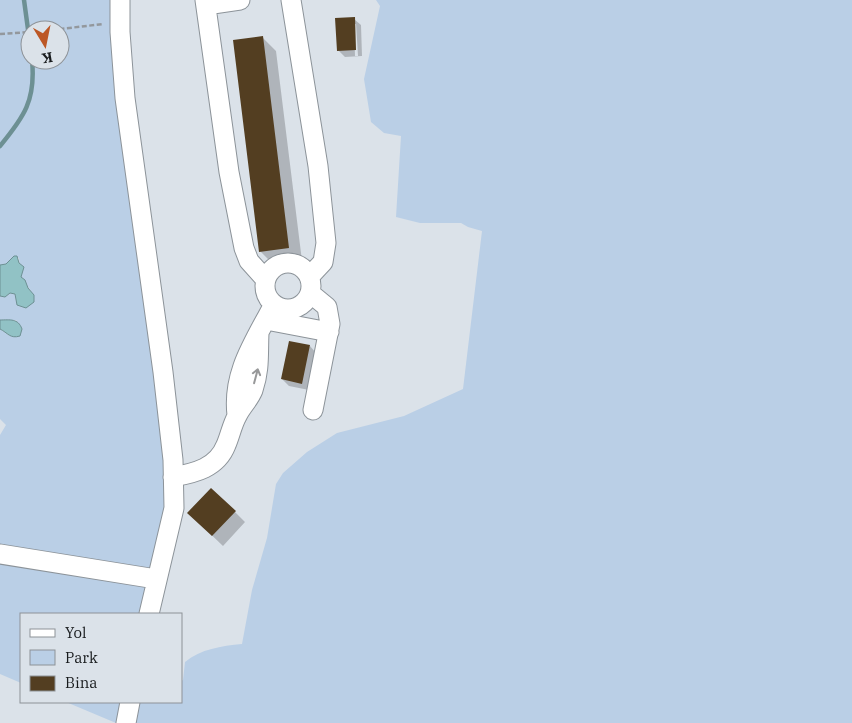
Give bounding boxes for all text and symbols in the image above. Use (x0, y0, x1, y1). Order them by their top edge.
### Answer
north arrow (20, 20, 70, 70)
text: K (40, 48, 54, 68)
one-way arrow (252, 369, 262, 385)
legend (20, 613, 182, 703)
text: Yol (65, 623, 86, 642)
text: Park (65, 648, 98, 667)
text: Bina (65, 673, 98, 692)

